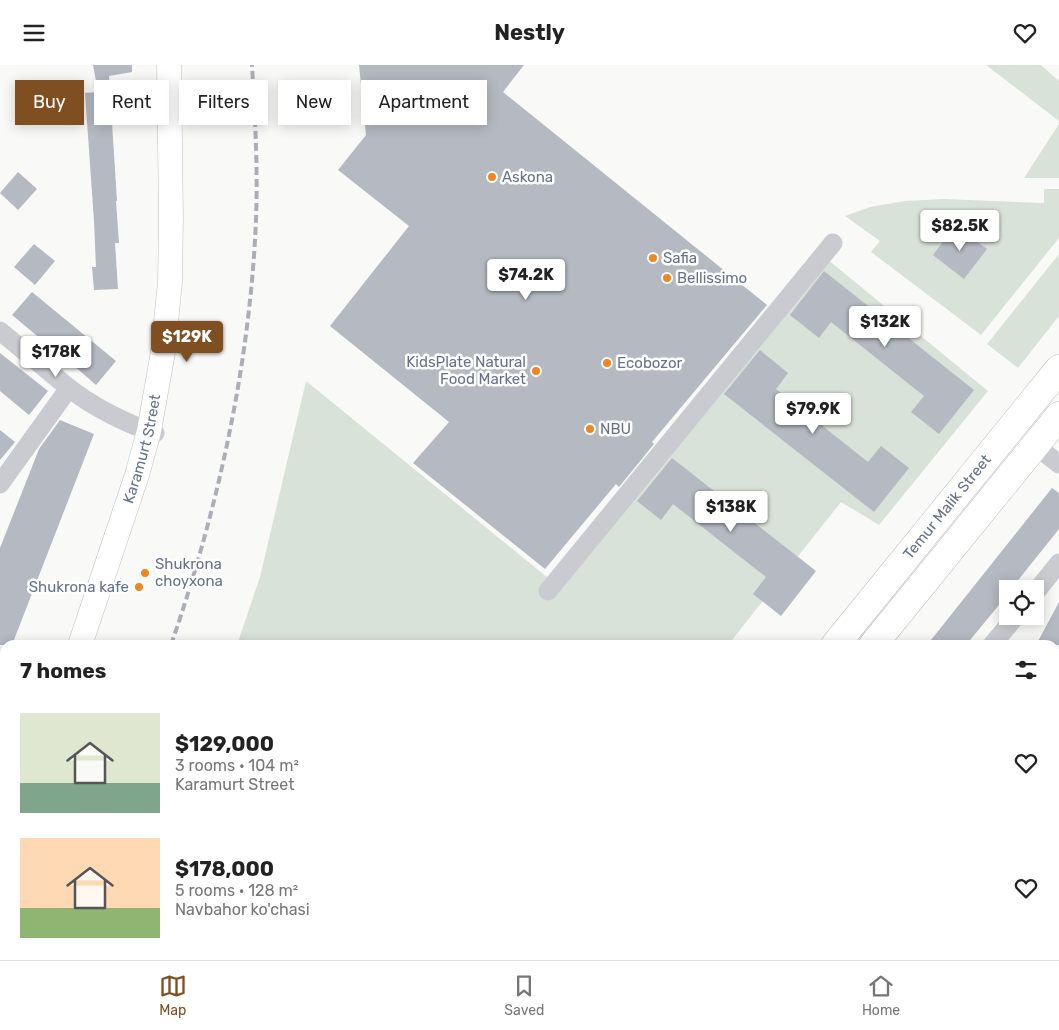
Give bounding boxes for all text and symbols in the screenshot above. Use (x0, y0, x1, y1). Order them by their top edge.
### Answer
icon: menu (20, 19, 48, 47)
text: Nestly (494, 19, 565, 46)
icon: heart (1011, 19, 1039, 47)
chip: Buy (15, 80, 84, 125)
chip: Rent (94, 80, 169, 125)
chip: Filters (179, 80, 268, 125)
chip: New (278, 80, 351, 125)
chip: Apartment (361, 80, 487, 125)
place label: Askona (502, 168, 553, 186)
marker: Askona (486, 171, 498, 183)
pin: $82.5K (919, 209, 1001, 252)
text: $82.5K (931, 216, 989, 235)
place label: Safia (663, 249, 697, 267)
marker: Safia (647, 252, 659, 264)
pin: $74.2K (485, 259, 567, 301)
text: $74.2K (498, 265, 554, 284)
place label: Bellissimo (677, 269, 747, 287)
marker: Bellissimo (661, 272, 673, 284)
pin: $132K (850, 305, 920, 348)
text: $132K (860, 312, 910, 331)
pin: $129K (152, 321, 222, 363)
text: $129K (162, 327, 212, 346)
pin: $178K (21, 335, 91, 378)
text: $178K (31, 342, 81, 361)
place label: KidsPlate Natural Food Market (406, 353, 526, 388)
place label: Ecobozor (617, 354, 682, 372)
marker: Ecobozor (601, 357, 613, 369)
marker: KidsPlate Natural Food Market (530, 365, 542, 377)
street label: Karamurt Street (119, 393, 164, 506)
pin: $79.9K (772, 393, 854, 435)
text: $79.9K (786, 399, 840, 418)
place label: NBU (600, 420, 631, 438)
marker: NBU (584, 423, 596, 435)
street label: Temur Malik Street (899, 451, 995, 563)
pin: $138K (696, 491, 766, 533)
text: $138K (706, 497, 756, 516)
place label: Shukrona choyxona (155, 555, 223, 590)
marker: Shukrona choyxona (139, 567, 151, 579)
place label: Shukrona kafe (29, 578, 129, 596)
map controls (999, 580, 1044, 625)
button: locate (999, 580, 1044, 625)
marker: Shukrona kafe (133, 581, 145, 593)
icon: filters (1012, 656, 1040, 684)
text: 7 homes (20, 658, 106, 683)
text: $129,000 (175, 731, 274, 756)
icon: home (60, 733, 120, 793)
icon: heart (1012, 749, 1040, 777)
text: 3 rooms · 104 m² (175, 756, 299, 775)
text: Karamurt Street (175, 775, 295, 794)
text: $178,000 (175, 856, 274, 881)
icon: home (60, 858, 120, 918)
icon: heart (1012, 874, 1040, 902)
text: 5 rooms · 128 m² (175, 881, 298, 900)
text: Navbahor ko'chasi (175, 900, 310, 919)
tab: Map (159, 972, 187, 1019)
tab: Saved (504, 972, 544, 1019)
tab: Home (862, 972, 900, 1019)

